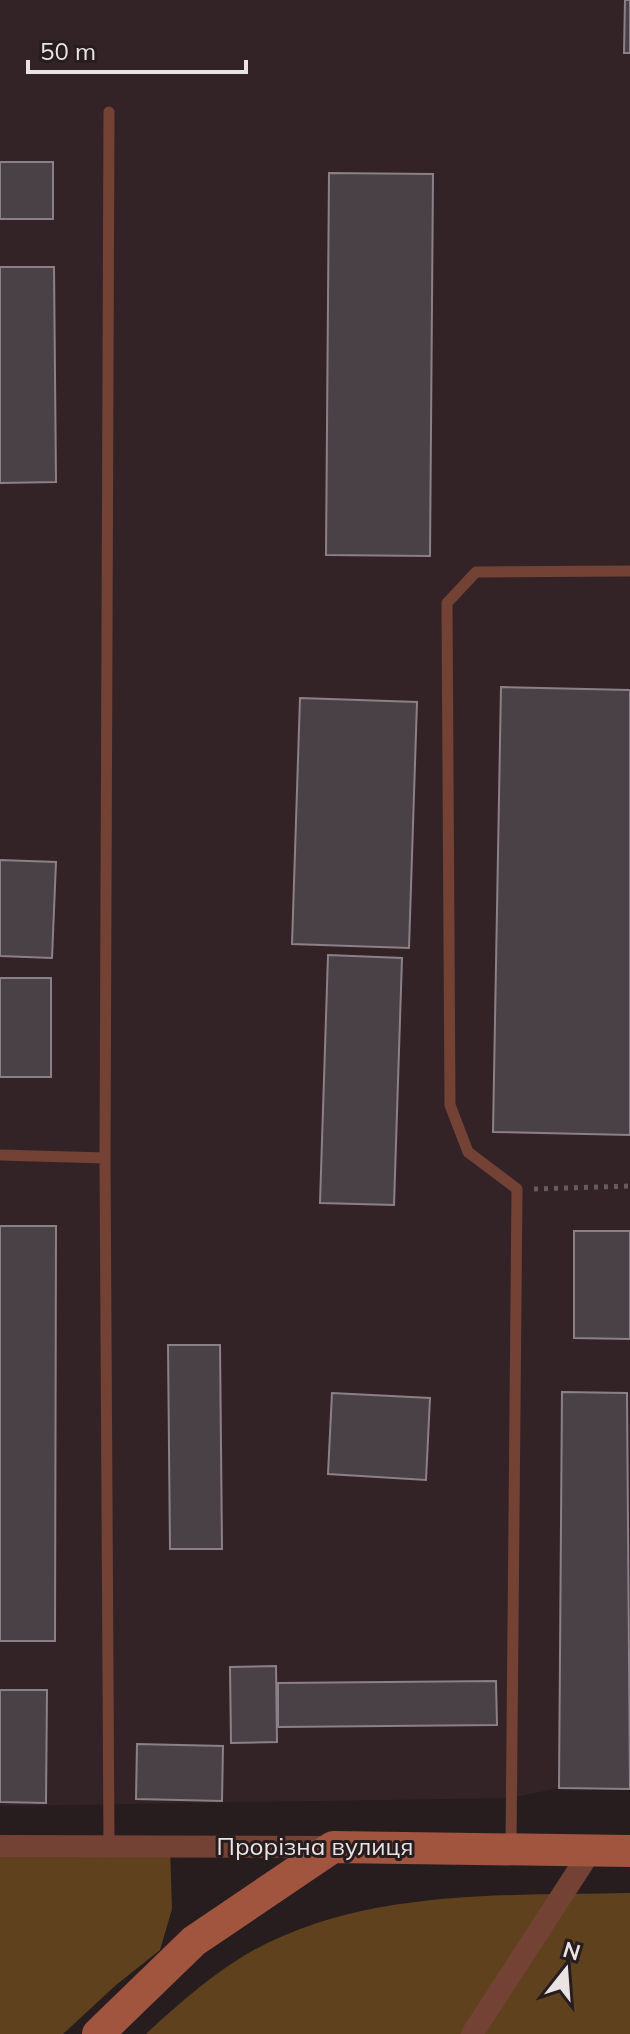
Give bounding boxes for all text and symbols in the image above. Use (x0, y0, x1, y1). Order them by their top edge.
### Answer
scale bar (28, 24, 246, 74)
text: 50 m (40, 36, 96, 66)
street label: Прорізна вулиця (217, 1831, 413, 1861)
north arrow (526, 1930, 606, 2010)
text: N (560, 1935, 584, 1967)

